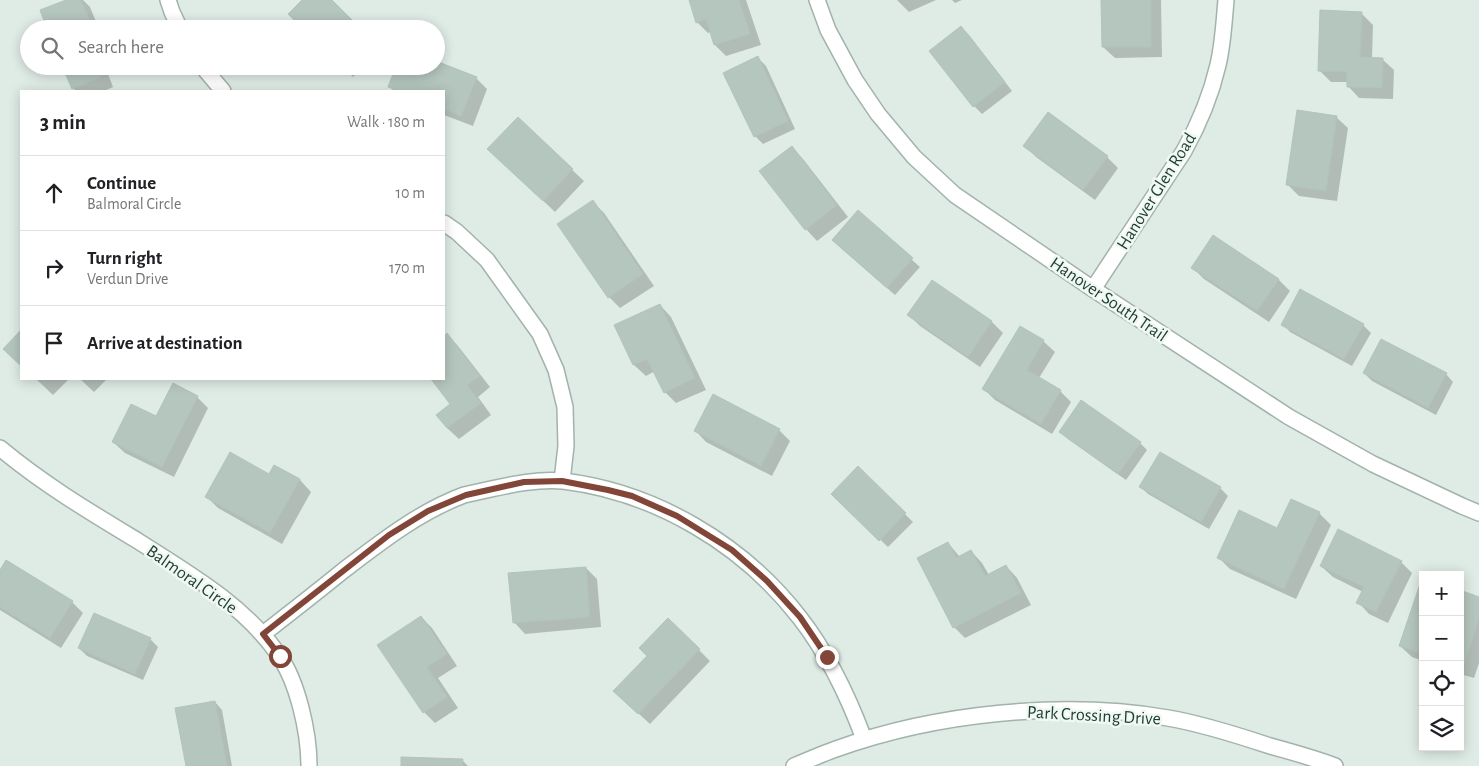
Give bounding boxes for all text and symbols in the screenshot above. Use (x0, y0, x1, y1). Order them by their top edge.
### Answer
search box (20, 20, 445, 75)
icon: search (38, 34, 66, 62)
text: Search here (78, 38, 164, 57)
text: 3 min (40, 112, 86, 133)
text: Walk · 180 m (347, 114, 425, 130)
street label: Hanover Glen Road (1114, 130, 1200, 253)
text: Continue (87, 174, 156, 193)
icon: ahead (40, 179, 68, 207)
text: 10 m (396, 185, 425, 201)
text: Balmoral Circle (87, 196, 181, 212)
text: Turn right (87, 249, 162, 268)
icon: right (40, 254, 68, 282)
street label: Hanover South Trail (1047, 254, 1170, 346)
text: 170 m (389, 260, 425, 276)
text: Verdun Drive (87, 271, 168, 287)
icon: arrive (40, 329, 68, 357)
text: Arrive at destination (87, 334, 243, 353)
street label: Balmoral Circle (143, 542, 240, 618)
map controls (1419, 571, 1464, 751)
button: + (1419, 571, 1464, 616)
button: − (1419, 616, 1464, 661)
route start (269, 645, 292, 668)
route end (816, 646, 839, 669)
button: locate (1419, 661, 1464, 706)
street label: Park Crossing Drive (1027, 704, 1161, 728)
button: layers (1419, 706, 1464, 751)

